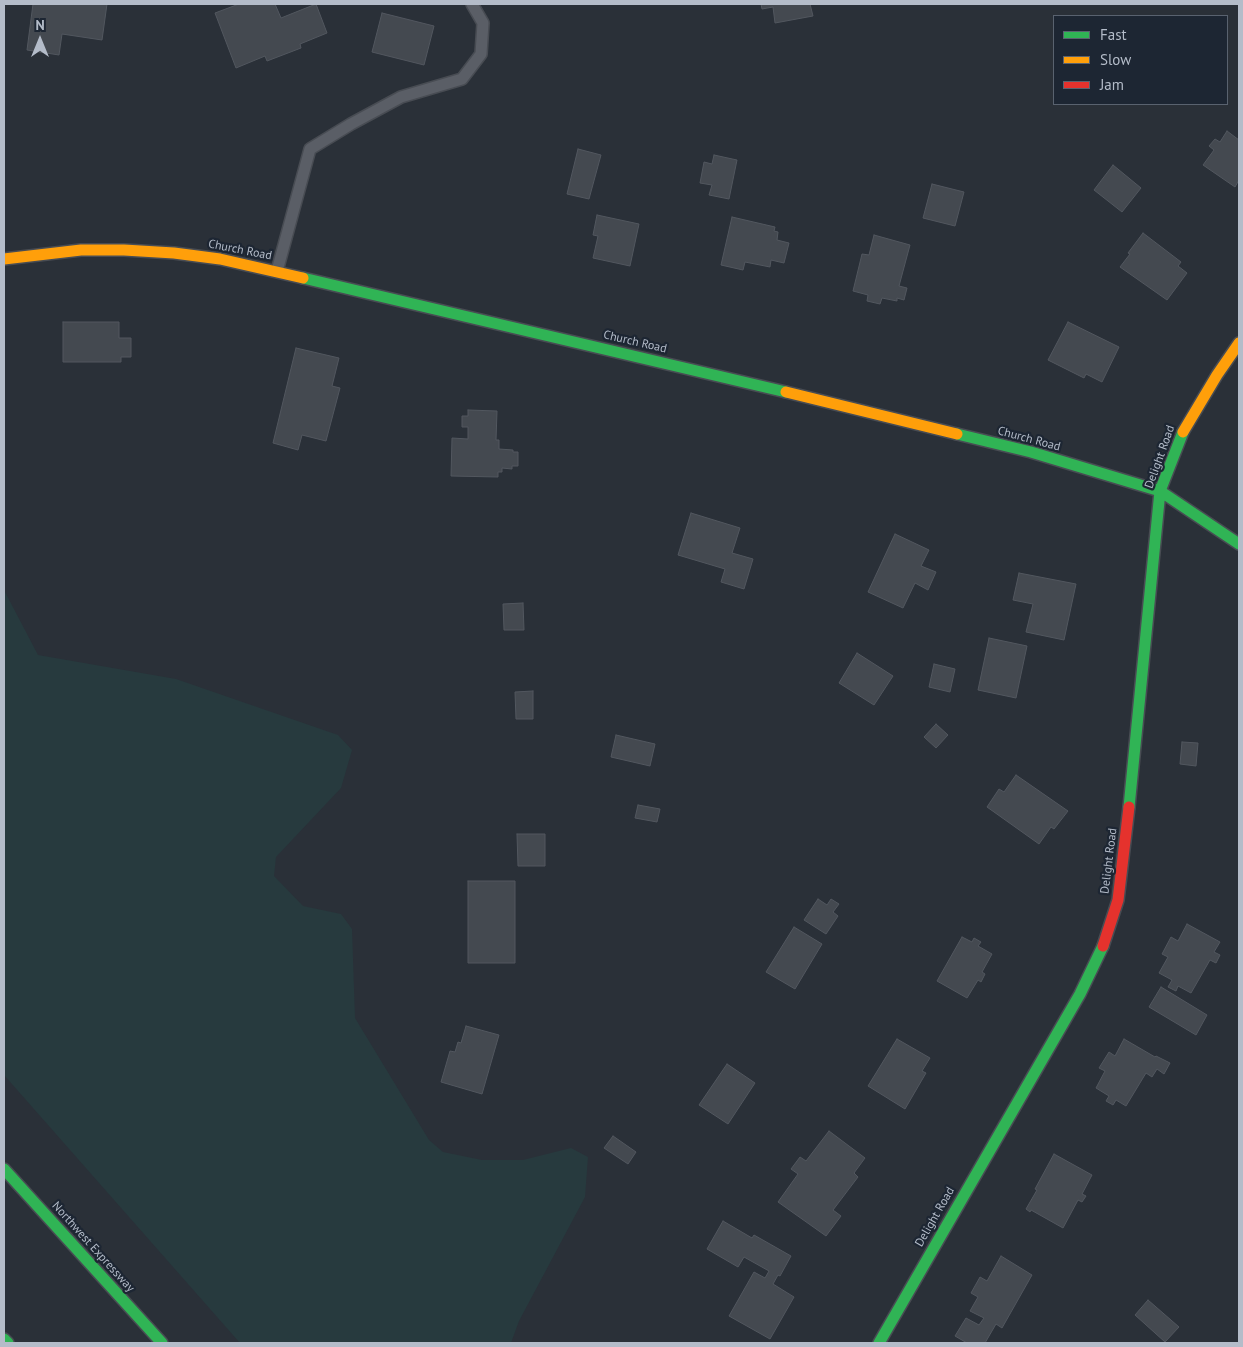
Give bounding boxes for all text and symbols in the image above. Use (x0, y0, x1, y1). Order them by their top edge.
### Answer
north arrow (15, 15, 65, 65)
legend (1053, 15, 1228, 105)
text: N (35, 16, 45, 34)
text: Fast (1100, 25, 1127, 44)
text: Slow (1100, 50, 1131, 69)
text: Jam (1100, 75, 1124, 94)
street label: Church Road (207, 237, 273, 263)
street label: Church Road (602, 328, 668, 356)
street label: Delight Road (1142, 423, 1178, 491)
street label: Church Road (996, 424, 1062, 454)
street label: Delight Road (1098, 827, 1120, 895)
street label: Delight Road (912, 1185, 958, 1249)
street label: Northwest Expressway (49, 1199, 137, 1295)

